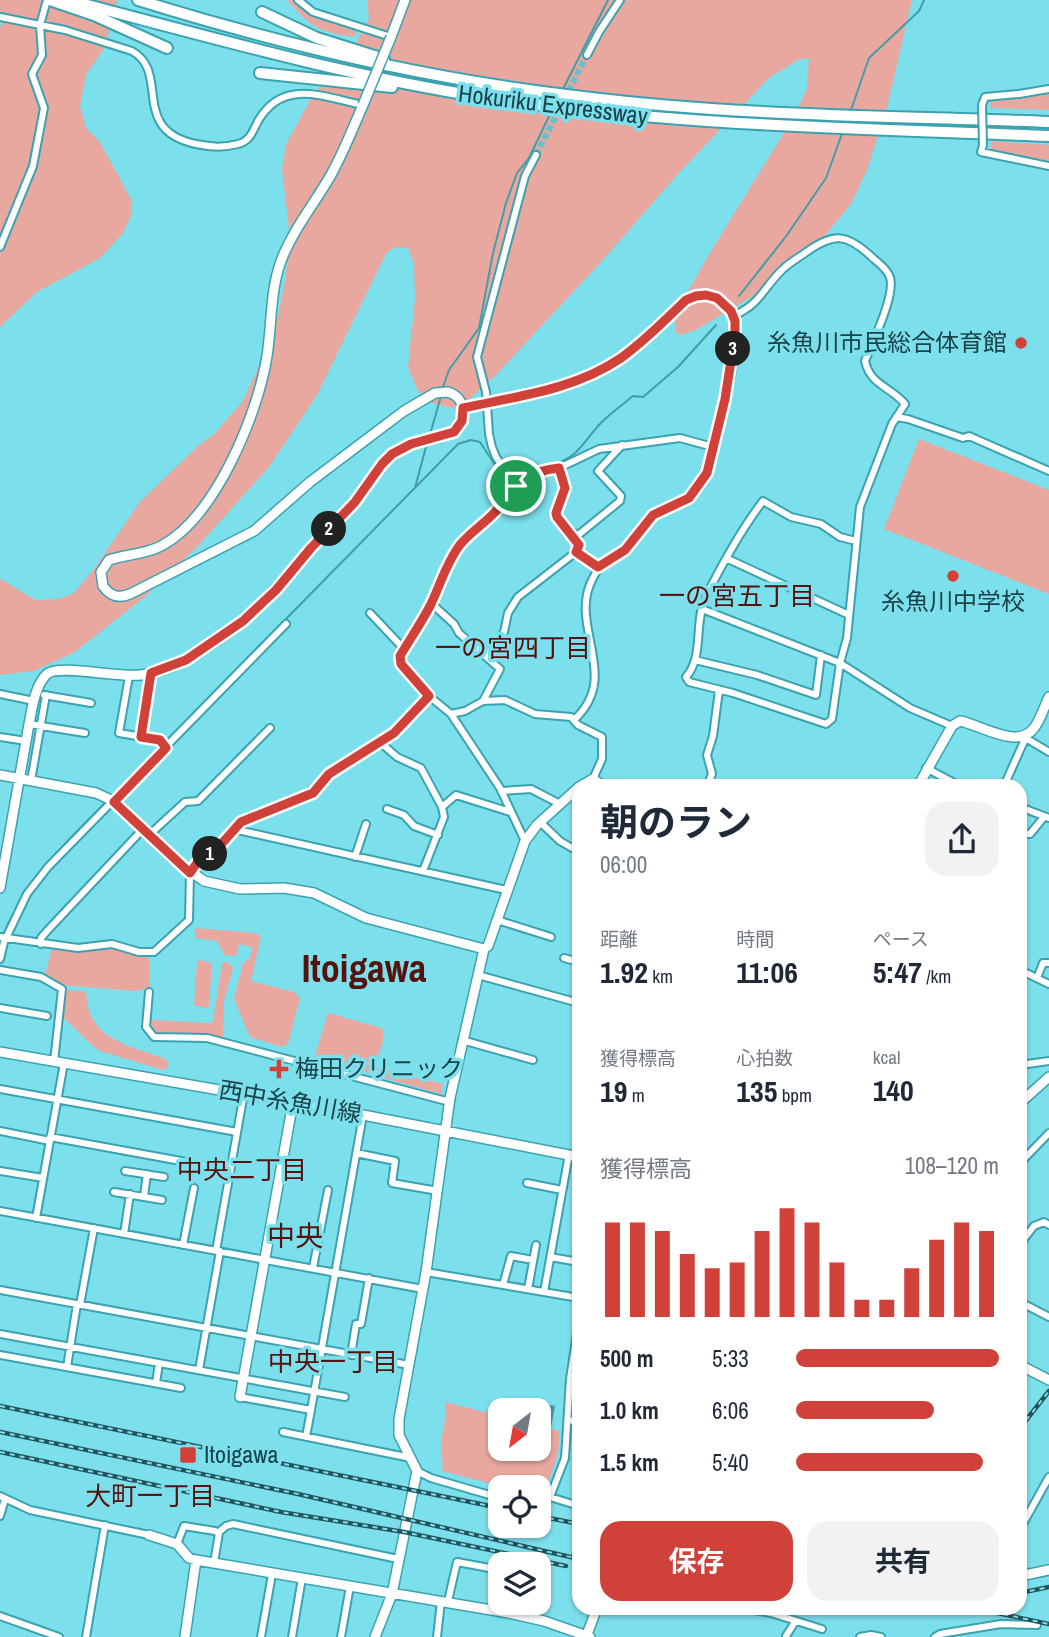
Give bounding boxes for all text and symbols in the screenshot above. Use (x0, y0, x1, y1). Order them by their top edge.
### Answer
street label: Hokuriku Expressway (457, 77, 650, 132)
place label: 糸魚川市民総合体育館 (767, 326, 1007, 358)
pin: 3 (716, 332, 750, 366)
text: 3 (728, 335, 737, 361)
marker: 糸魚川市民総合体育館 (1013, 335, 1029, 351)
pin (486, 456, 546, 516)
icon: arrive (497, 467, 535, 505)
pin: 2 (312, 512, 346, 546)
text: 2 (324, 515, 333, 541)
marker: 糸魚川中学校 (945, 568, 961, 584)
district label: 一の宮五丁目 (659, 578, 815, 613)
place label: 糸魚川中学校 (881, 585, 1025, 617)
district label: 一の宮四丁目 (435, 630, 591, 665)
text: 朝のラン (600, 797, 752, 848)
button: share (925, 802, 999, 876)
pin: 1 (192, 836, 228, 872)
text: 1 (205, 840, 214, 866)
text: 06:00 (600, 849, 647, 880)
text: 距離 (600, 926, 638, 952)
text: 時間 (736, 926, 774, 952)
text: ペース (873, 926, 929, 952)
district label: Itoigawa (302, 943, 427, 994)
text: 1.92 (600, 952, 648, 992)
text: 11:06 (736, 952, 798, 992)
text: 5:47 (873, 952, 922, 992)
text: km (648, 963, 673, 989)
text: /km (922, 963, 951, 989)
text: kcal (873, 1044, 900, 1070)
text: 獲得標高 (600, 1045, 676, 1071)
text: 心拍数 (736, 1045, 793, 1071)
place label: 梅田クリニック (295, 1052, 463, 1084)
marker: 梅田クリニック (269, 1059, 289, 1079)
text: 140 (873, 1070, 914, 1110)
text: 19 (600, 1071, 627, 1111)
text: 135 (736, 1071, 777, 1111)
street label: 西中糸魚川線 (216, 1073, 364, 1129)
text: m (627, 1082, 645, 1108)
text: bpm (777, 1082, 812, 1108)
text: 108–120 m (905, 1150, 999, 1181)
district label: 中央二丁目 (177, 1152, 307, 1187)
text: 獲得標高 (600, 1153, 692, 1184)
district label: 中央 (267, 1217, 323, 1255)
text: 500 m (600, 1343, 653, 1374)
text: 5:33 (712, 1343, 749, 1374)
district label: 中央一丁目 (268, 1344, 398, 1379)
text: 1.0 km (600, 1395, 659, 1426)
text: 6:06 (712, 1395, 749, 1426)
north arrow (488, 1398, 551, 1461)
map controls (488, 1398, 551, 1615)
place label: Itoigawa (204, 1438, 278, 1470)
marker: Itoigawa (178, 1445, 198, 1465)
text: 1.5 km (600, 1447, 659, 1478)
text: 5:40 (712, 1447, 749, 1478)
button: locate (488, 1475, 551, 1538)
district label: 大町一丁目 (85, 1478, 215, 1513)
button: 保存 (600, 1521, 793, 1601)
button: 共有 (807, 1521, 999, 1601)
button: layers (488, 1552, 551, 1615)

